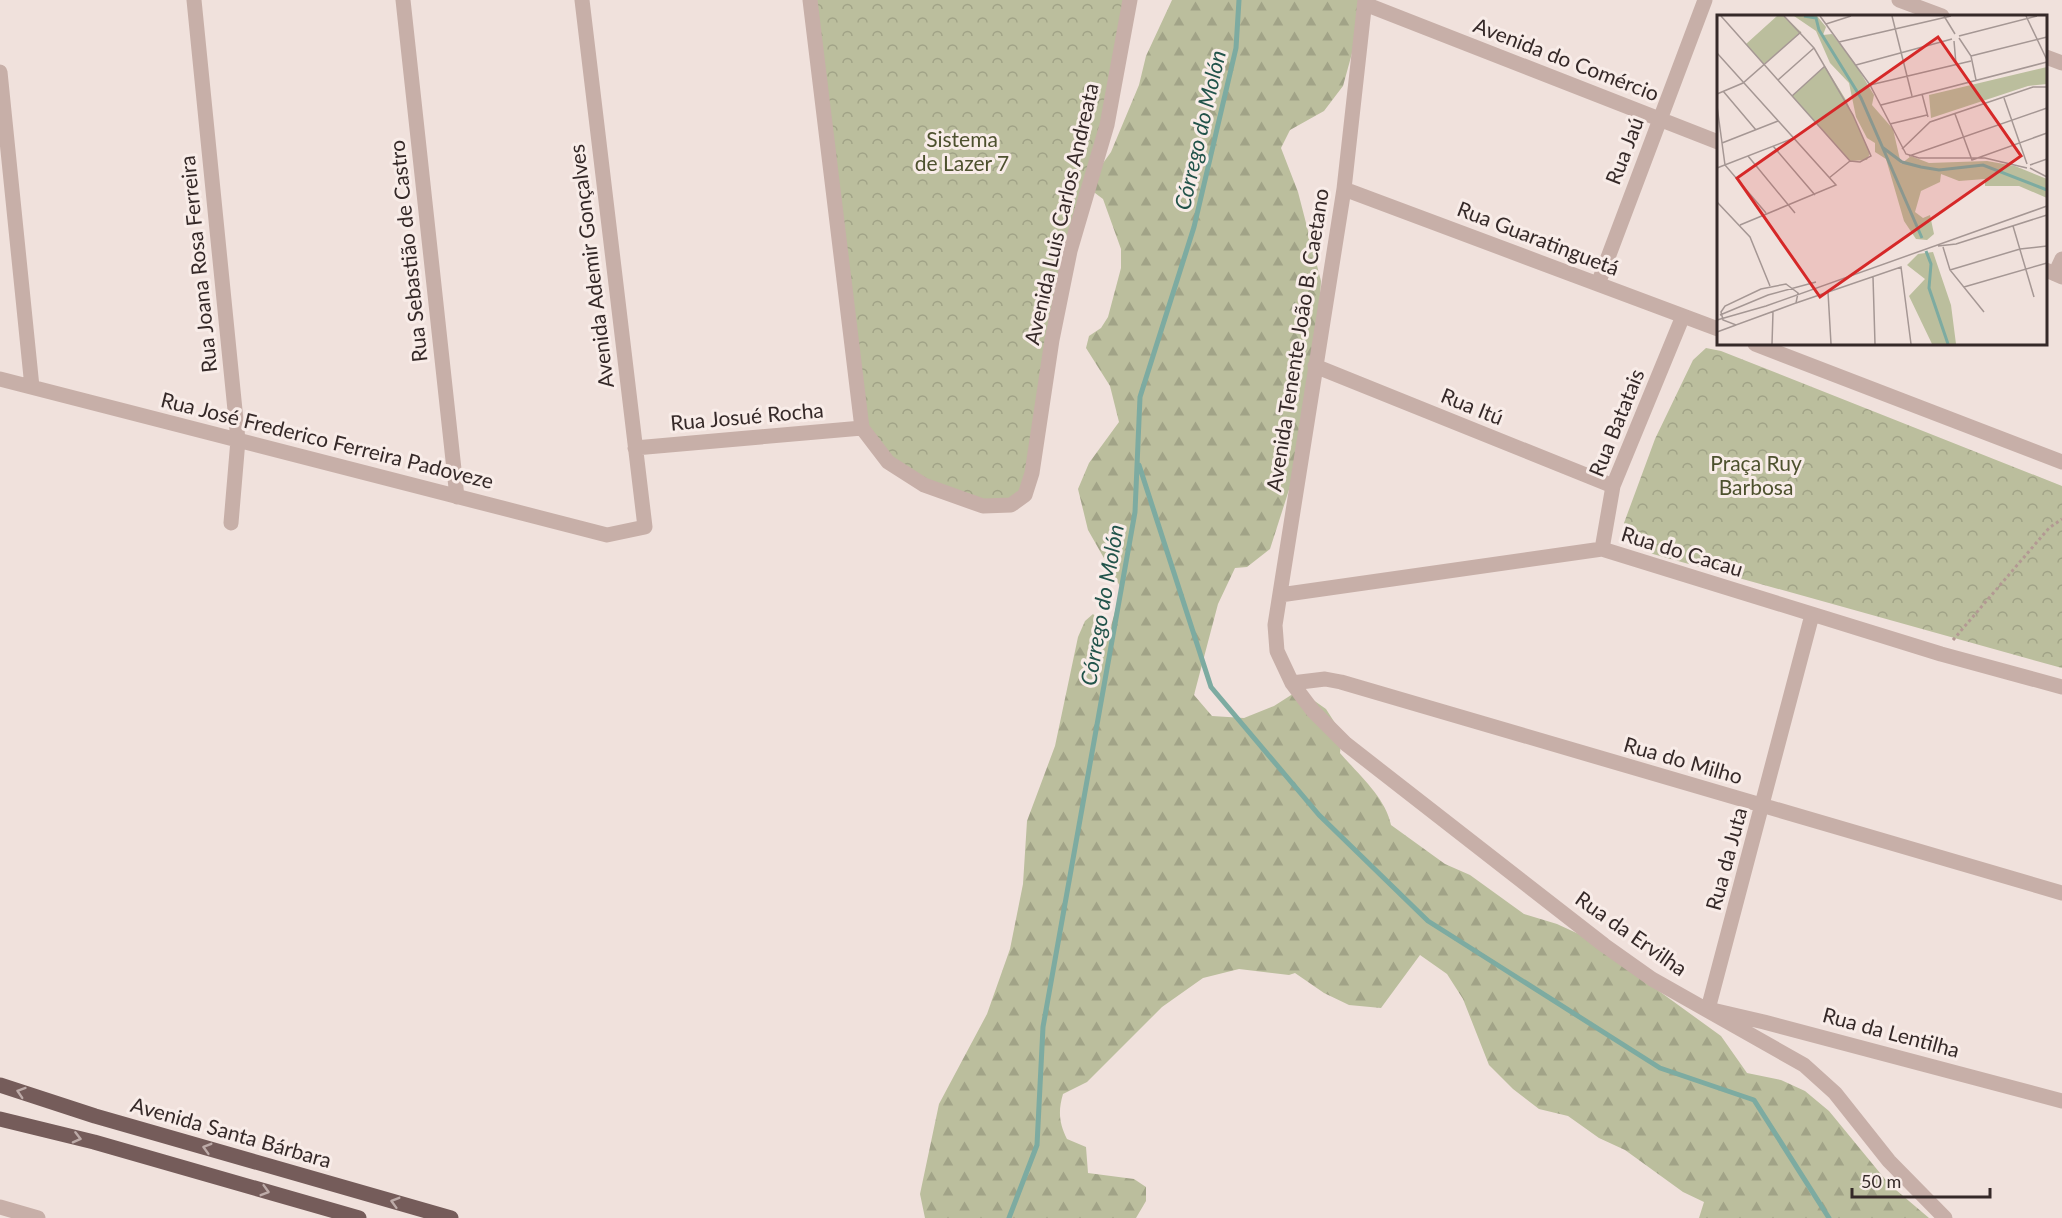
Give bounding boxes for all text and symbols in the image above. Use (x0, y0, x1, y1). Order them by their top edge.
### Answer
street label: Avenida do Comércio (1470, 12, 1663, 106)
inset map (1717, 15, 2047, 345)
water label: Córrego do Molón (1168, 47, 1231, 212)
street label: Avenida Luis Carlos Andreata (1018, 80, 1103, 347)
street label: Rua Jaú (1599, 113, 1648, 188)
park label: Sistema de Lazer 7 (915, 126, 1009, 175)
street label: Rua Sebastião de Castro (383, 139, 432, 363)
street label: Avenida Ademir Gonçalves (563, 143, 618, 389)
street label: Rua Joana Rosa Ferreira (174, 154, 221, 374)
street label: Avenida Tenente João B. Caetano (1260, 186, 1333, 493)
street label: Rua Guaratinguetá (1454, 195, 1623, 280)
street label: Rua Batatais (1583, 365, 1649, 480)
street label: Rua Itú (1438, 382, 1507, 429)
street label: Rua José Frederico Ferreira Padoveze (158, 386, 496, 493)
street label: Rua Josué Rocha (669, 396, 825, 435)
park label: Praça Ruy Barbosa (1710, 450, 1802, 499)
street label: Rua do Cacau (1619, 520, 1746, 581)
water label: Córrego do Molón (1074, 522, 1129, 688)
street label: Rua do Milho (1621, 731, 1746, 788)
street label: Rua da Juta (1700, 804, 1751, 913)
street label: Rua da Ervilha (1571, 885, 1692, 980)
street label: Rua da Lentilha (1820, 1001, 1963, 1062)
one-way arrow (16, 1087, 27, 1100)
street label: Avenida Santa Bárbara (128, 1091, 335, 1172)
one-way arrow (72, 1130, 82, 1143)
one-way arrow (203, 1143, 213, 1156)
scale bar (1852, 1161, 1990, 1199)
text: 50 m (1861, 1170, 1901, 1192)
one-way arrow (259, 1184, 270, 1196)
one-way arrow (390, 1197, 401, 1209)

